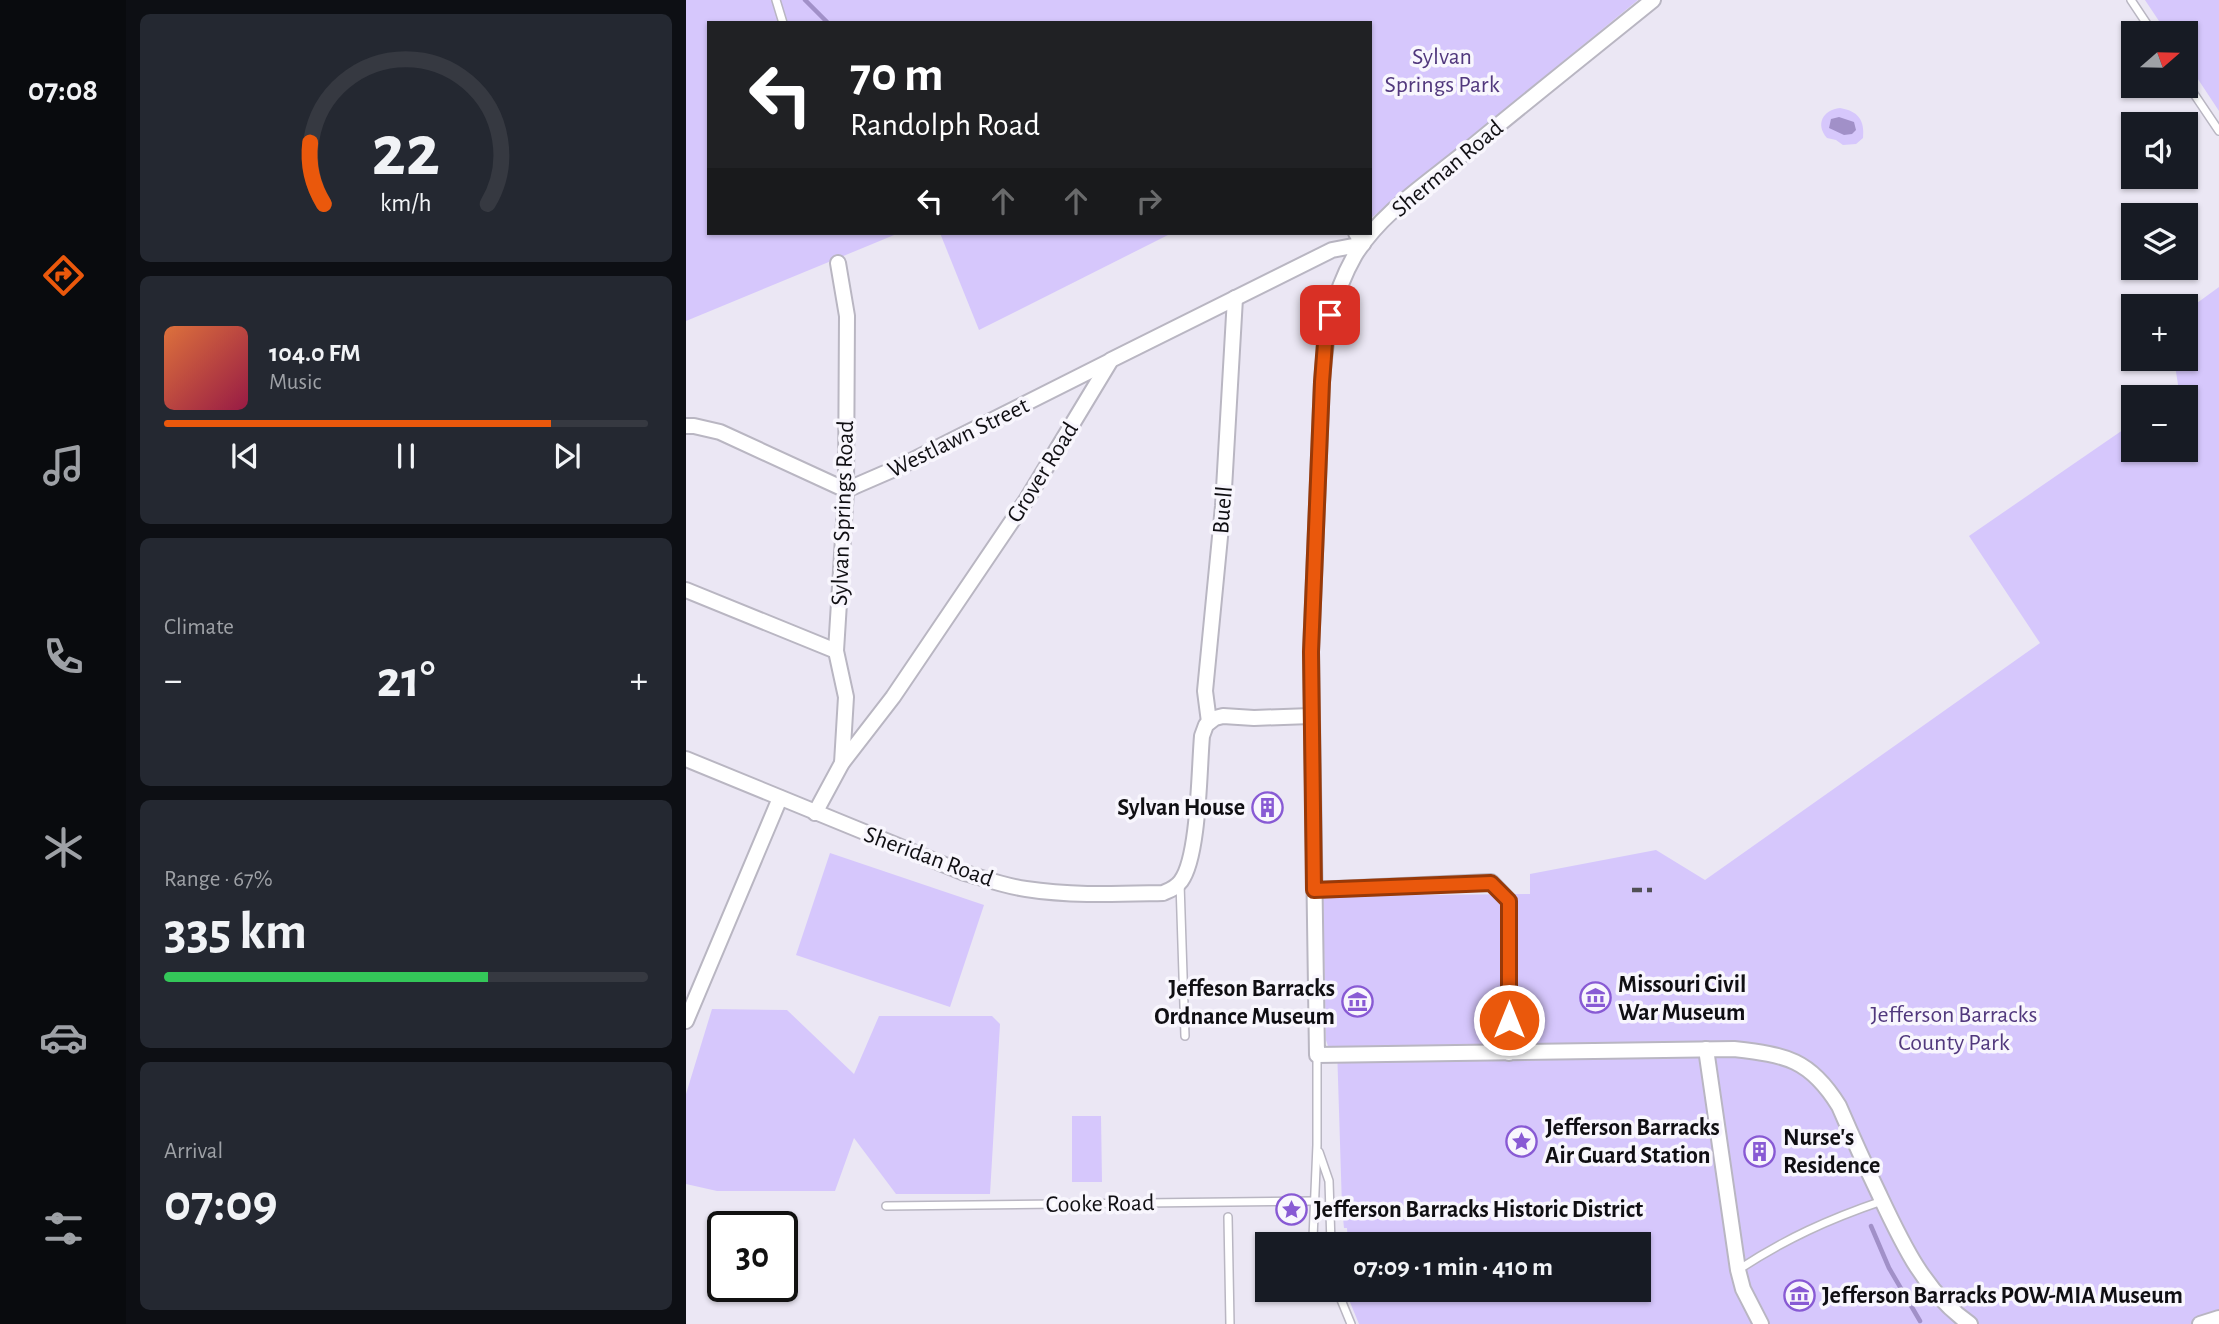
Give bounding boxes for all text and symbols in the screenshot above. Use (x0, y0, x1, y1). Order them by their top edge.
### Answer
north arrow (2121, 21, 2198, 98)
map controls (2121, 21, 2198, 462)
park label: Sylvan Springs Park (1384, 45, 1500, 97)
icon: left (735, 49, 826, 140)
text: 70 m (850, 51, 944, 100)
text: 07:08 (28, 74, 98, 106)
text: Randolph Road (850, 109, 1040, 141)
button: sound (2121, 112, 2198, 189)
text: 22 (372, 116, 440, 189)
street label: Sherman Road (1388, 116, 1508, 222)
icon: left (911, 182, 949, 220)
icon: ahead (984, 182, 1022, 220)
icon: ahead (1057, 182, 1095, 220)
icon: right (1130, 182, 1168, 220)
text: km/h (380, 191, 432, 216)
button: layers (2121, 203, 2198, 280)
icon: directions (39, 251, 88, 300)
pin (1300, 285, 1360, 345)
button: + (2121, 294, 2198, 371)
icon: arrive (1311, 296, 1349, 334)
text: 104.0 FM (269, 340, 361, 366)
text: Music (269, 371, 321, 394)
button: − (2121, 385, 2198, 462)
street label: Westlawn Street (884, 393, 1033, 482)
street label: Grover Road (1003, 418, 1083, 527)
street label: Sylvan Springs Road (828, 420, 858, 606)
icon: previous (226, 437, 264, 475)
icon: pause (387, 437, 425, 475)
icon: next (548, 437, 586, 475)
icon: music (39, 441, 88, 490)
street label: Buell (1209, 485, 1237, 535)
text: Climate (164, 616, 234, 639)
icon: phone (39, 632, 88, 681)
text: 21° (377, 654, 435, 706)
text: − (164, 662, 182, 700)
text: + (630, 662, 648, 700)
building icon: Sylvan House (1251, 790, 1285, 824)
place label: Sylvan House (1117, 796, 1245, 820)
street label: Sheridan Road (861, 822, 996, 891)
icon: climate (39, 823, 88, 872)
text: Range · 67% (164, 868, 273, 891)
text: 335 km (164, 906, 307, 958)
place label: Missouri Civil War Museum (1618, 973, 1746, 1025)
place label: Jeffeson Barracks Ordnance Museum (1154, 977, 1335, 1029)
museum icon: Missouri Civil War Museum (1578, 981, 1612, 1015)
position arrow (1472, 983, 1546, 1057)
museum icon: Jeffeson Barracks Ordnance Museum (1341, 985, 1375, 1019)
park label: Jefferson Barracks County Park (1871, 1003, 2037, 1055)
icon: car (39, 1013, 88, 1062)
place label: Jefferson Barracks Air Guard Station (1545, 1116, 1720, 1168)
place icon: Jefferson Barracks Air Guard Station (1505, 1124, 1539, 1158)
place label: Nurse's Residence (1783, 1126, 1880, 1178)
building icon: Nurse's Residence (1743, 1134, 1777, 1168)
text: Arrival (164, 1140, 223, 1163)
text: 07:09 (164, 1178, 278, 1230)
street label: Cooke Road (1045, 1191, 1155, 1217)
place icon: Jefferson Barracks Historic District (1274, 1192, 1308, 1226)
place label: Jefferson Barracks Historic District (1314, 1198, 1643, 1222)
icon: filters (39, 1204, 88, 1253)
speed limit sign: 30 (707, 1211, 798, 1302)
text: 07:09 · 1 min · 410 m (1353, 1254, 1553, 1280)
museum icon: Jefferson Barracks POW-MIA Museum (1782, 1278, 1816, 1312)
place label: Jefferson Barracks POW-MIA Museum (1822, 1284, 2183, 1308)

